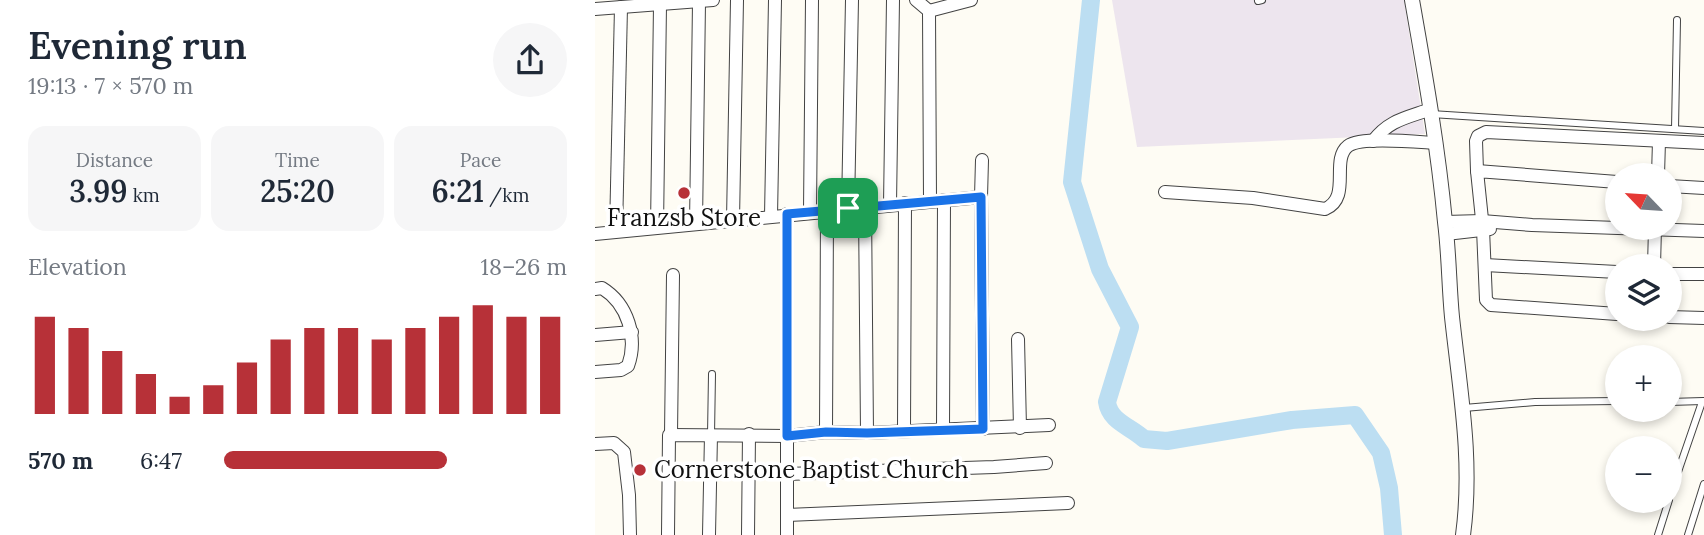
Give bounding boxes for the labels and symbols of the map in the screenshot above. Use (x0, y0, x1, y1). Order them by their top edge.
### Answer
north arrow (1605, 163, 1682, 240)
pin (818, 178, 878, 238)
marker: Franzsb Store (676, 185, 692, 201)
place label: Franzsb Store (607, 202, 761, 233)
place label: Cornerstone Baptist Church (654, 454, 969, 485)
marker: Cornerstone Baptist Church (632, 462, 648, 478)

